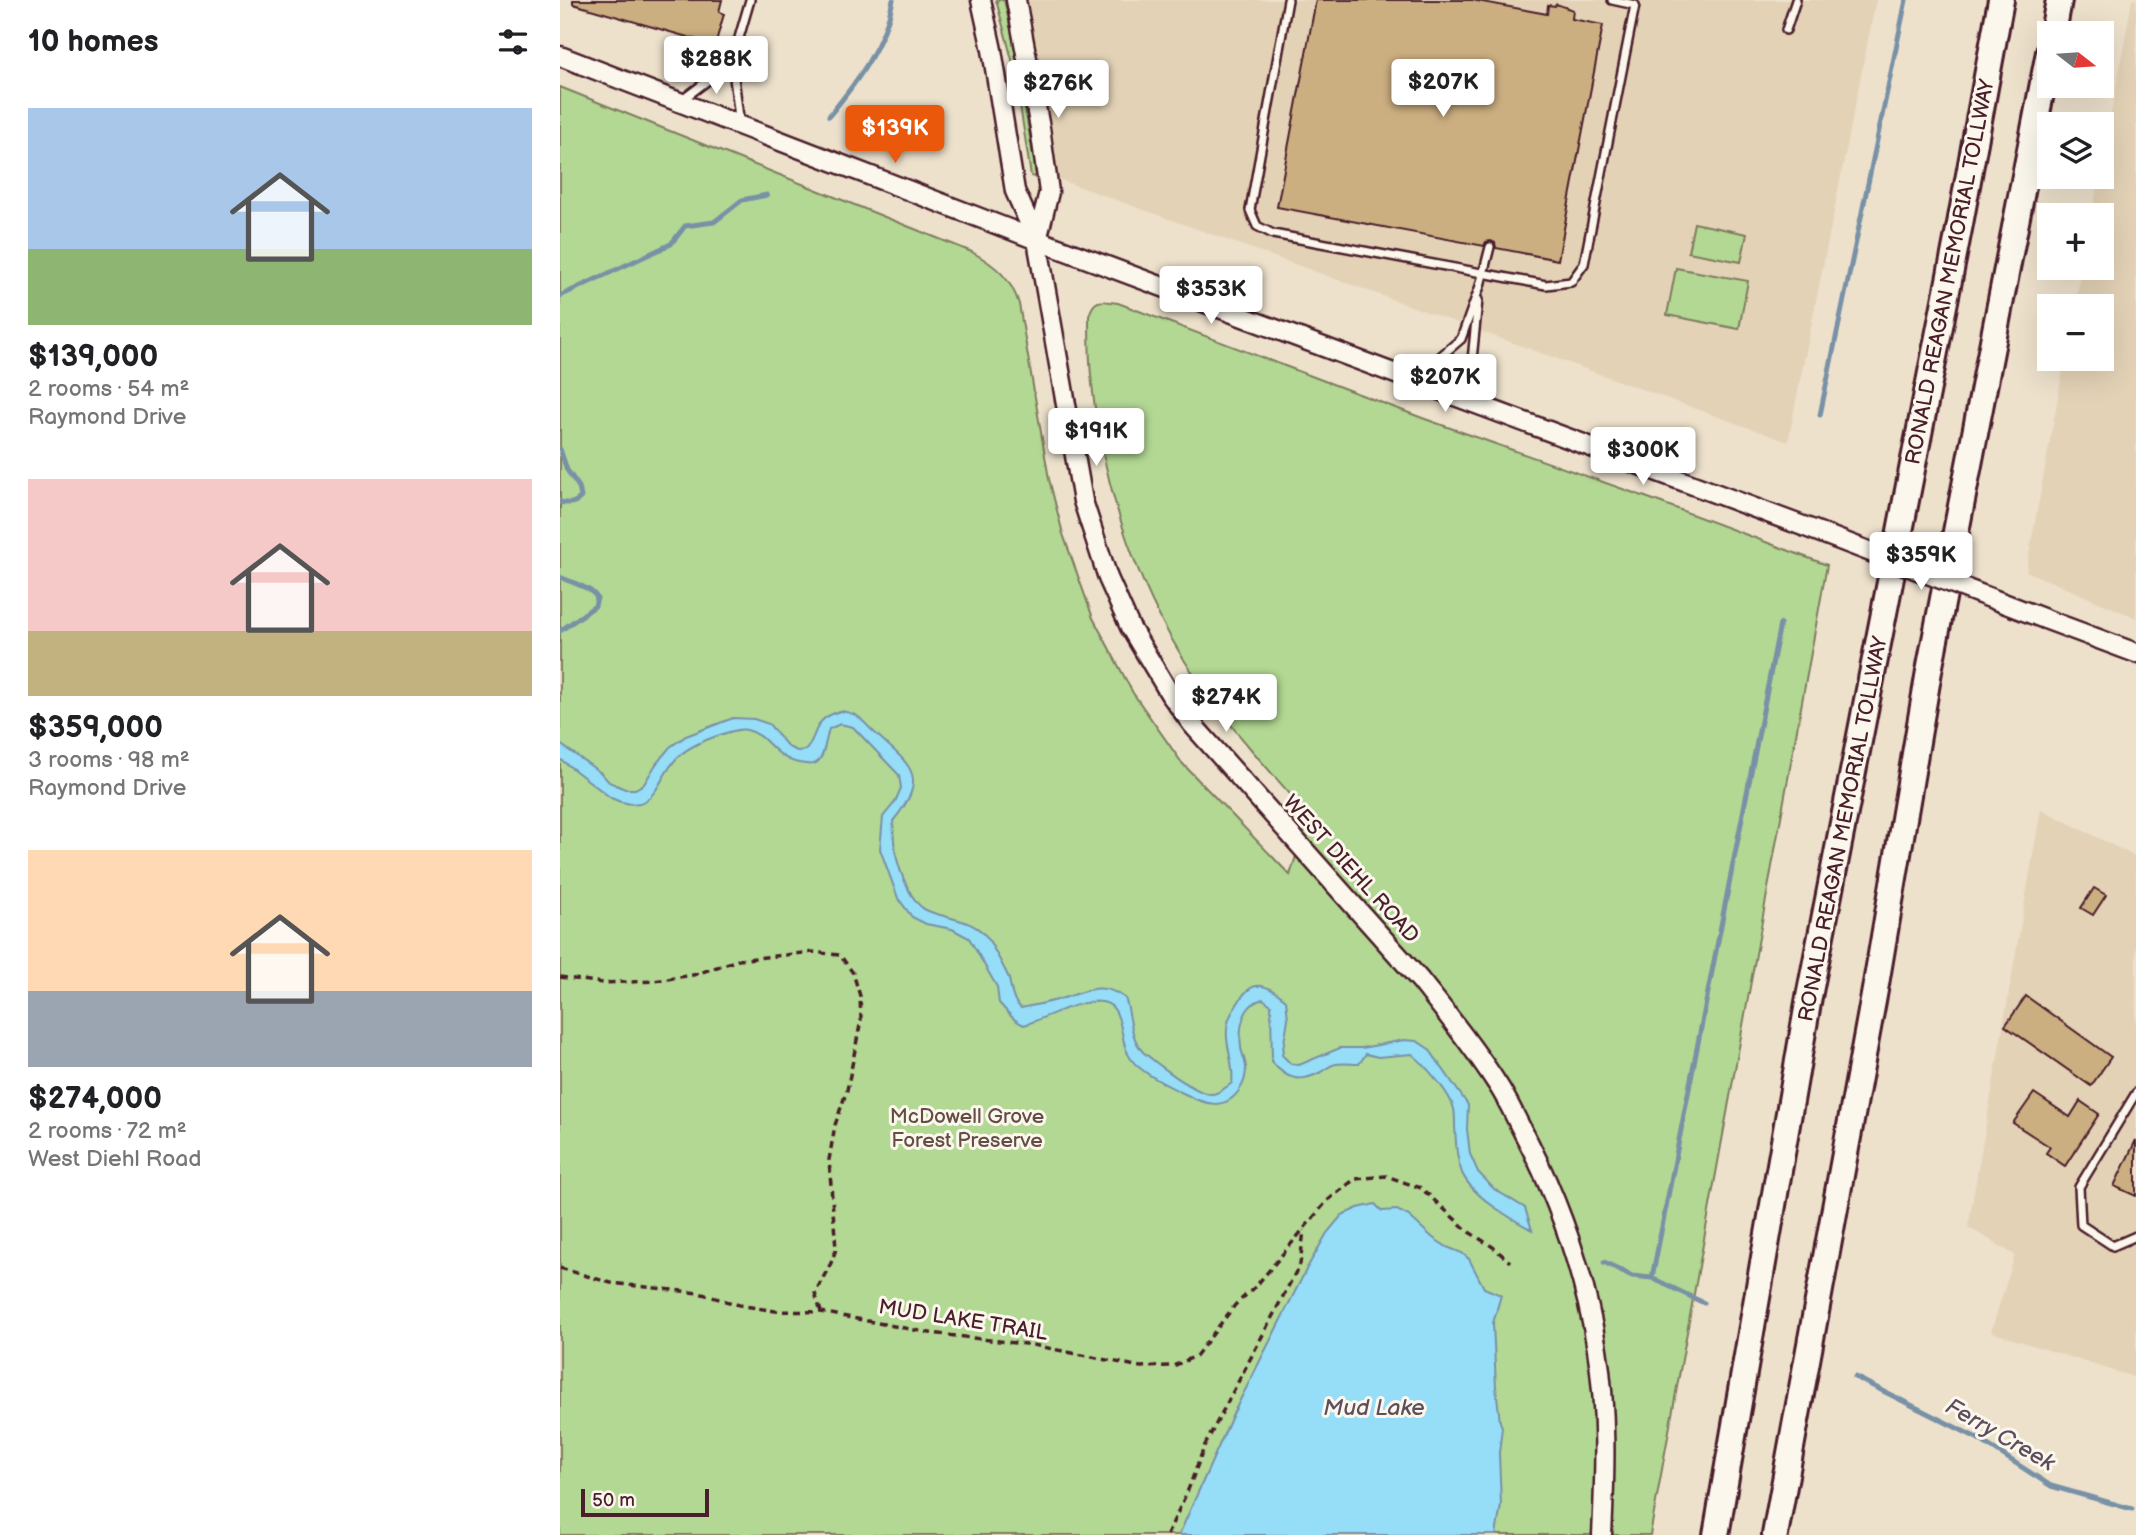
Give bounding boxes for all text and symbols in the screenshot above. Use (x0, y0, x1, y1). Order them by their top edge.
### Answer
north arrow (2037, 21, 2114, 98)
map controls (2037, 21, 2114, 371)
icon: filters (494, 23, 532, 61)
text: 10 homes (28, 24, 159, 60)
pin: $288K (667, 36, 765, 96)
text: $288K (680, 45, 752, 73)
pin: $276K (1009, 60, 1107, 120)
pin: $207K (1394, 60, 1492, 119)
text: $207K (1407, 68, 1479, 96)
text: $276K (1023, 69, 1093, 97)
street label: RONALD REAGAN MEMORIAL TOLLWAY (1900, 77, 2000, 467)
pin: $139K (846, 106, 944, 165)
button: layers (2037, 112, 2114, 189)
text: $139K (861, 114, 929, 142)
icon: home (217, 154, 343, 280)
button: + (2037, 203, 2114, 280)
pin: $353K (1162, 266, 1260, 326)
text: $353K (1176, 275, 1246, 303)
button: − (2037, 294, 2114, 371)
text: $139,000 (28, 339, 158, 375)
pin: $207K (1396, 354, 1494, 414)
text: $207K (1409, 363, 1481, 391)
text: 2 rooms · 54 m² (28, 375, 190, 403)
text: Raymond Drive (28, 403, 186, 431)
pin: $191K (1047, 408, 1145, 468)
text: $191K (1064, 417, 1128, 445)
pin: $300K (1594, 428, 1692, 487)
text: $300K (1607, 436, 1679, 464)
icon: home (217, 525, 343, 651)
pin: $359K (1872, 532, 1970, 592)
text: $359K (1886, 541, 1956, 569)
street label: RONALD REAGAN MEMORIAL TOLLWAY (1793, 634, 1893, 1024)
pin: $274K (1177, 674, 1275, 734)
text: $274K (1191, 683, 1261, 711)
text: $359,000 (28, 710, 163, 746)
text: 3 rooms · 98 m² (28, 746, 190, 774)
text: Raymond Drive (28, 774, 186, 802)
street label: WEST DIEHL ROAD (1278, 790, 1424, 948)
icon: home (217, 896, 343, 1022)
text: $274,000 (28, 1081, 162, 1117)
park label: McDowell Grove Forest Preserve (890, 1104, 1044, 1153)
text: 2 rooms · 72 m² (28, 1117, 187, 1145)
text: West Diehl Road (28, 1145, 201, 1173)
street label: MUD LAKE TRAIL (877, 1294, 1049, 1346)
water label: Ferry Creek (1940, 1392, 2060, 1478)
water label: Mud Lake (1323, 1394, 1425, 1422)
scale bar (581, 1486, 709, 1518)
text: 50 m (592, 1489, 635, 1512)

